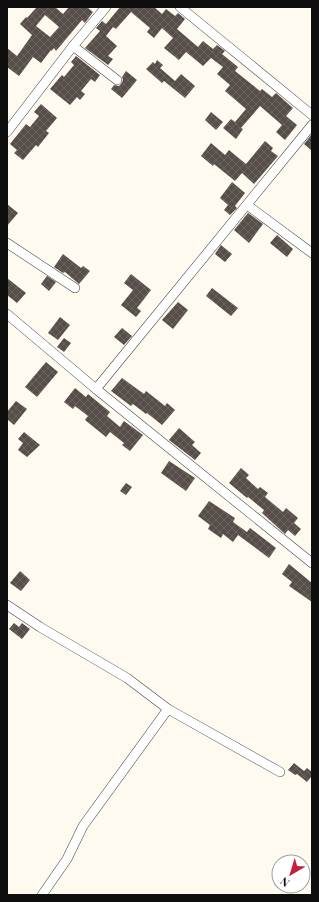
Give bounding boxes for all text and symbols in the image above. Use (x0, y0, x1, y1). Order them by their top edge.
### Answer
north arrow (271, 854, 311, 894)
text: N (277, 874, 292, 891)

